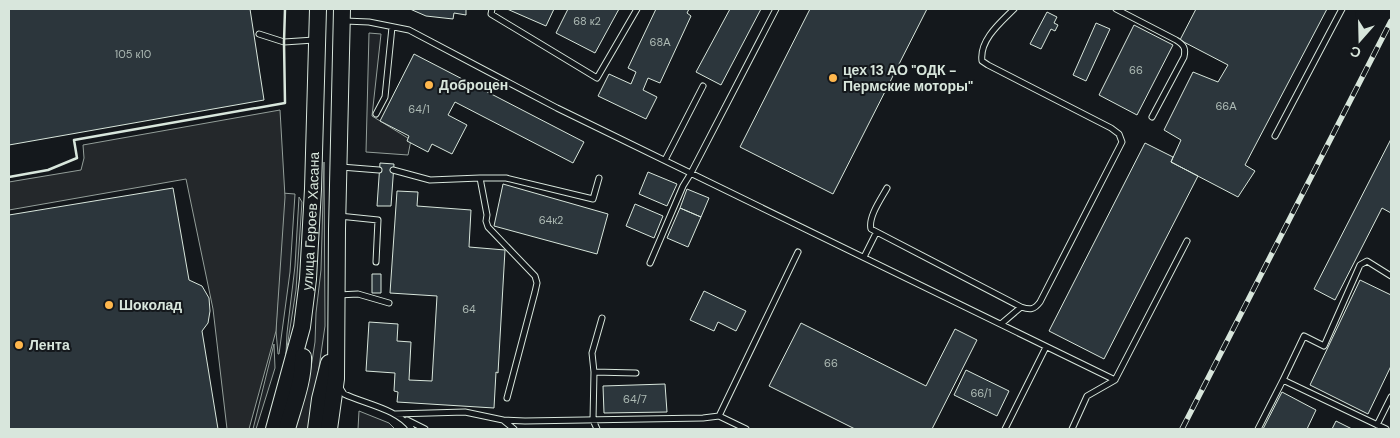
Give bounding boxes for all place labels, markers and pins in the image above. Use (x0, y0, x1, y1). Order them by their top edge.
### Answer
place label: цех 13 АО "ОДК - Пермские моторы" (843, 61, 973, 95)
marker: цех 13 АО "ОДК - Пермские моторы" (827, 72, 839, 84)
place label: Доброцен (439, 76, 508, 94)
marker: Доброцен (423, 79, 435, 91)
place label: Шоколад (119, 296, 182, 314)
marker: Шоколад (103, 299, 115, 311)
place label: Лента (29, 336, 70, 354)
marker: Лента (13, 339, 25, 351)

